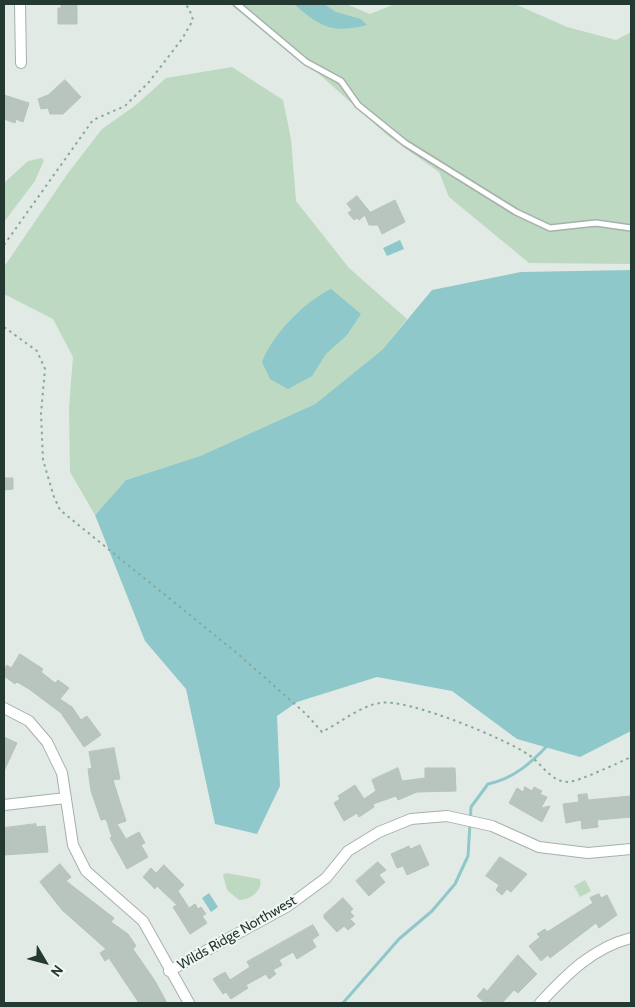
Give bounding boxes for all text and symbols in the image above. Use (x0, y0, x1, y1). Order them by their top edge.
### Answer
street label: Wilds Ridge Northwest (175, 892, 299, 974)
north arrow (20, 937, 70, 987)
text: N (47, 962, 67, 980)

